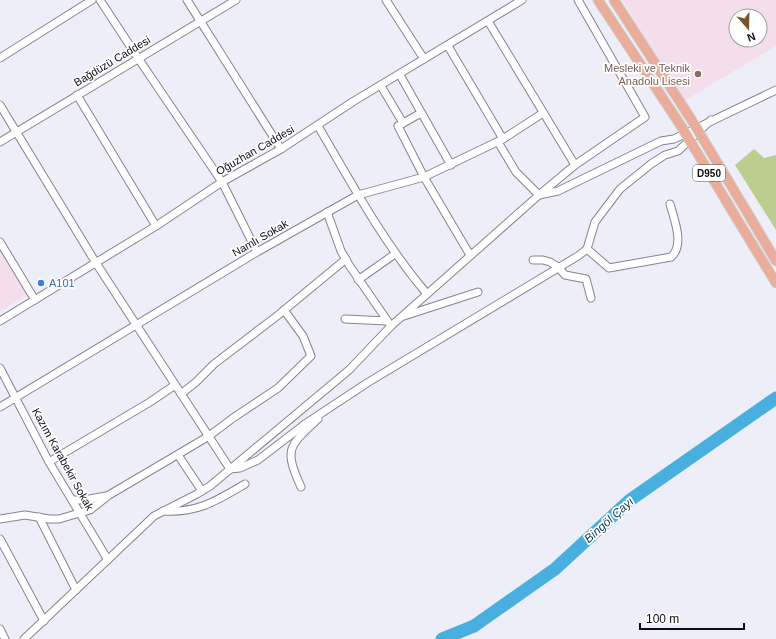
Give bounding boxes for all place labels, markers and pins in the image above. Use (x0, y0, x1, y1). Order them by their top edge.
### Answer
place label: Mesleki ve Teknik Anadolu Lisesi (604, 62, 690, 87)
marker: Mesleki ve Teknik Anadolu Lisesi (693, 69, 703, 79)
place label: A101 (49, 277, 75, 289)
marker: A101 (36, 278, 46, 288)

